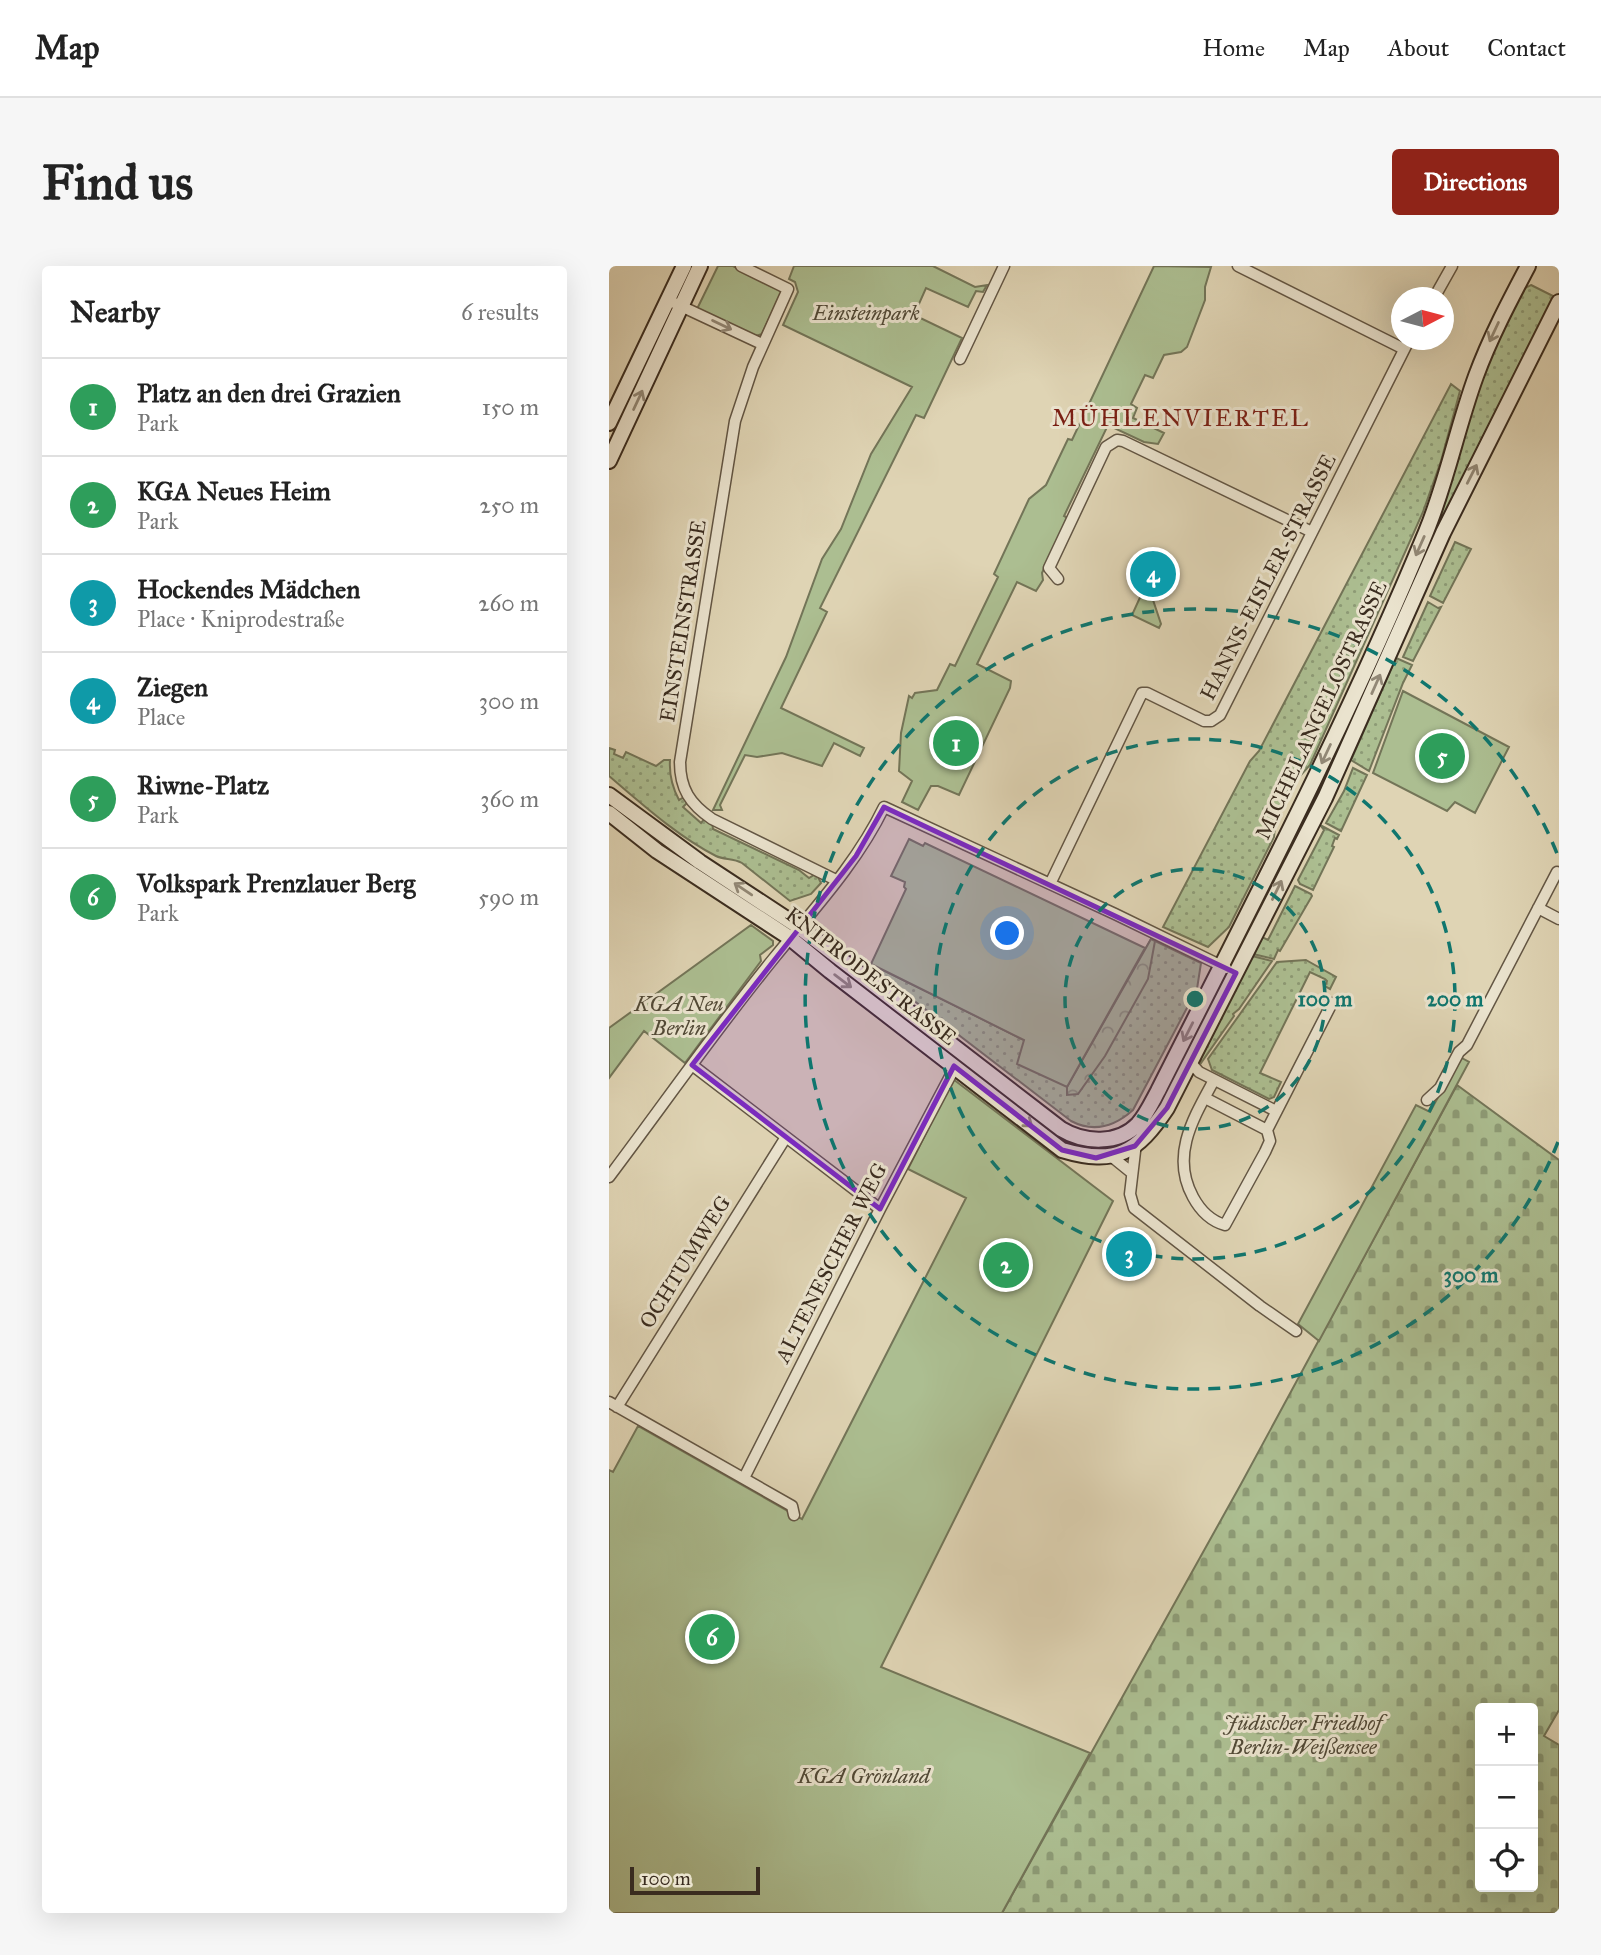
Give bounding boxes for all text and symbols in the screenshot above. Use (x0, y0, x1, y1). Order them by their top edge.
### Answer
text: Map (35, 28, 99, 68)
text: Home (1202, 33, 1265, 63)
text: Map (1303, 33, 1350, 63)
text: About (1388, 33, 1449, 63)
text: Contact (1487, 33, 1566, 63)
button: Directions (1392, 149, 1559, 215)
text: Find us (42, 153, 193, 212)
north arrow (1391, 287, 1454, 350)
text: Nearby (70, 294, 160, 330)
text: 6 results (461, 298, 539, 326)
park label: Einsteinpark (811, 300, 920, 326)
one-way arrow (711, 318, 732, 332)
one-way arrow (1487, 321, 1500, 342)
text: Platz an den drei Grazien (137, 377, 401, 409)
one-way arrow (632, 389, 645, 411)
text: 1 (88, 393, 98, 421)
text: 150 m (482, 393, 539, 421)
district label: MÜHLENVIERTEL (1052, 403, 1310, 433)
text: Park (137, 409, 179, 437)
street label: HANNS-EISLER-STRASSE (1194, 449, 1342, 705)
one-way arrow (1466, 464, 1480, 485)
text: KGA Neues Heim (137, 475, 331, 507)
text: 2 (87, 491, 99, 519)
text: 250 m (479, 491, 539, 519)
text: Park (137, 507, 179, 535)
street label: EINSTEINSTRASSE (654, 518, 712, 724)
one-way arrow (1413, 535, 1426, 556)
pin: 4 (1130, 548, 1176, 600)
text: Hockendes Mädchen (137, 573, 360, 605)
street label: MICHELANGELOSTRASSE (1250, 577, 1392, 843)
text: 3 (88, 589, 98, 617)
text: 260 m (478, 589, 539, 617)
text: Place · Kniprodestraße (137, 605, 345, 633)
text: Ziegen (137, 671, 208, 703)
one-way arrow (1370, 673, 1383, 695)
text: 4 (87, 687, 99, 715)
text: 300 m (479, 687, 539, 715)
text: Place (137, 703, 185, 731)
pin: 1 (933, 717, 979, 769)
pin: 5 (1419, 730, 1465, 782)
one-way arrow (1319, 743, 1333, 764)
text: Riwne-Platz (137, 769, 269, 801)
text: 5 (88, 785, 98, 813)
text: 360 m (480, 785, 539, 813)
text: Park (137, 801, 179, 829)
text: Volkspark Prenzlauer Berg (137, 867, 415, 899)
one-way arrow (1271, 880, 1285, 901)
one-way arrow (734, 882, 753, 896)
text: 6 (87, 883, 99, 911)
text: 590 m (478, 883, 539, 911)
text: Park (137, 899, 179, 927)
street label: KNIPRODESTRASSE (780, 901, 962, 1051)
your location (990, 916, 1024, 950)
one-way arrow (833, 974, 852, 989)
text: 100 m (1298, 986, 1353, 1012)
text: 200 m (1427, 986, 1484, 1012)
centre of rings (1183, 987, 1207, 1011)
park label: KGA Neu Berlin (633, 991, 724, 1041)
one-way arrow (1181, 1021, 1195, 1042)
one-way arrow (1014, 1112, 1032, 1127)
street label: ALTENESCHER WEG (769, 1159, 893, 1368)
street label: OCHTUMWEG (634, 1191, 736, 1333)
pin: 3 (1106, 1228, 1152, 1280)
pin: 2 (983, 1239, 1029, 1291)
text: 300 m (1443, 1262, 1499, 1288)
pin: 6 (689, 1611, 735, 1663)
map controls (1475, 1703, 1538, 1892)
button: + (1475, 1703, 1538, 1766)
park label: Jüdischer Friedhof Berlin-Weißensee (1223, 1710, 1388, 1760)
park label: KGA Grönland (797, 1763, 932, 1789)
button: − (1475, 1766, 1538, 1829)
button: locate (1475, 1829, 1538, 1892)
scale bar (630, 1864, 759, 1896)
text: 100 m (641, 1867, 691, 1890)

